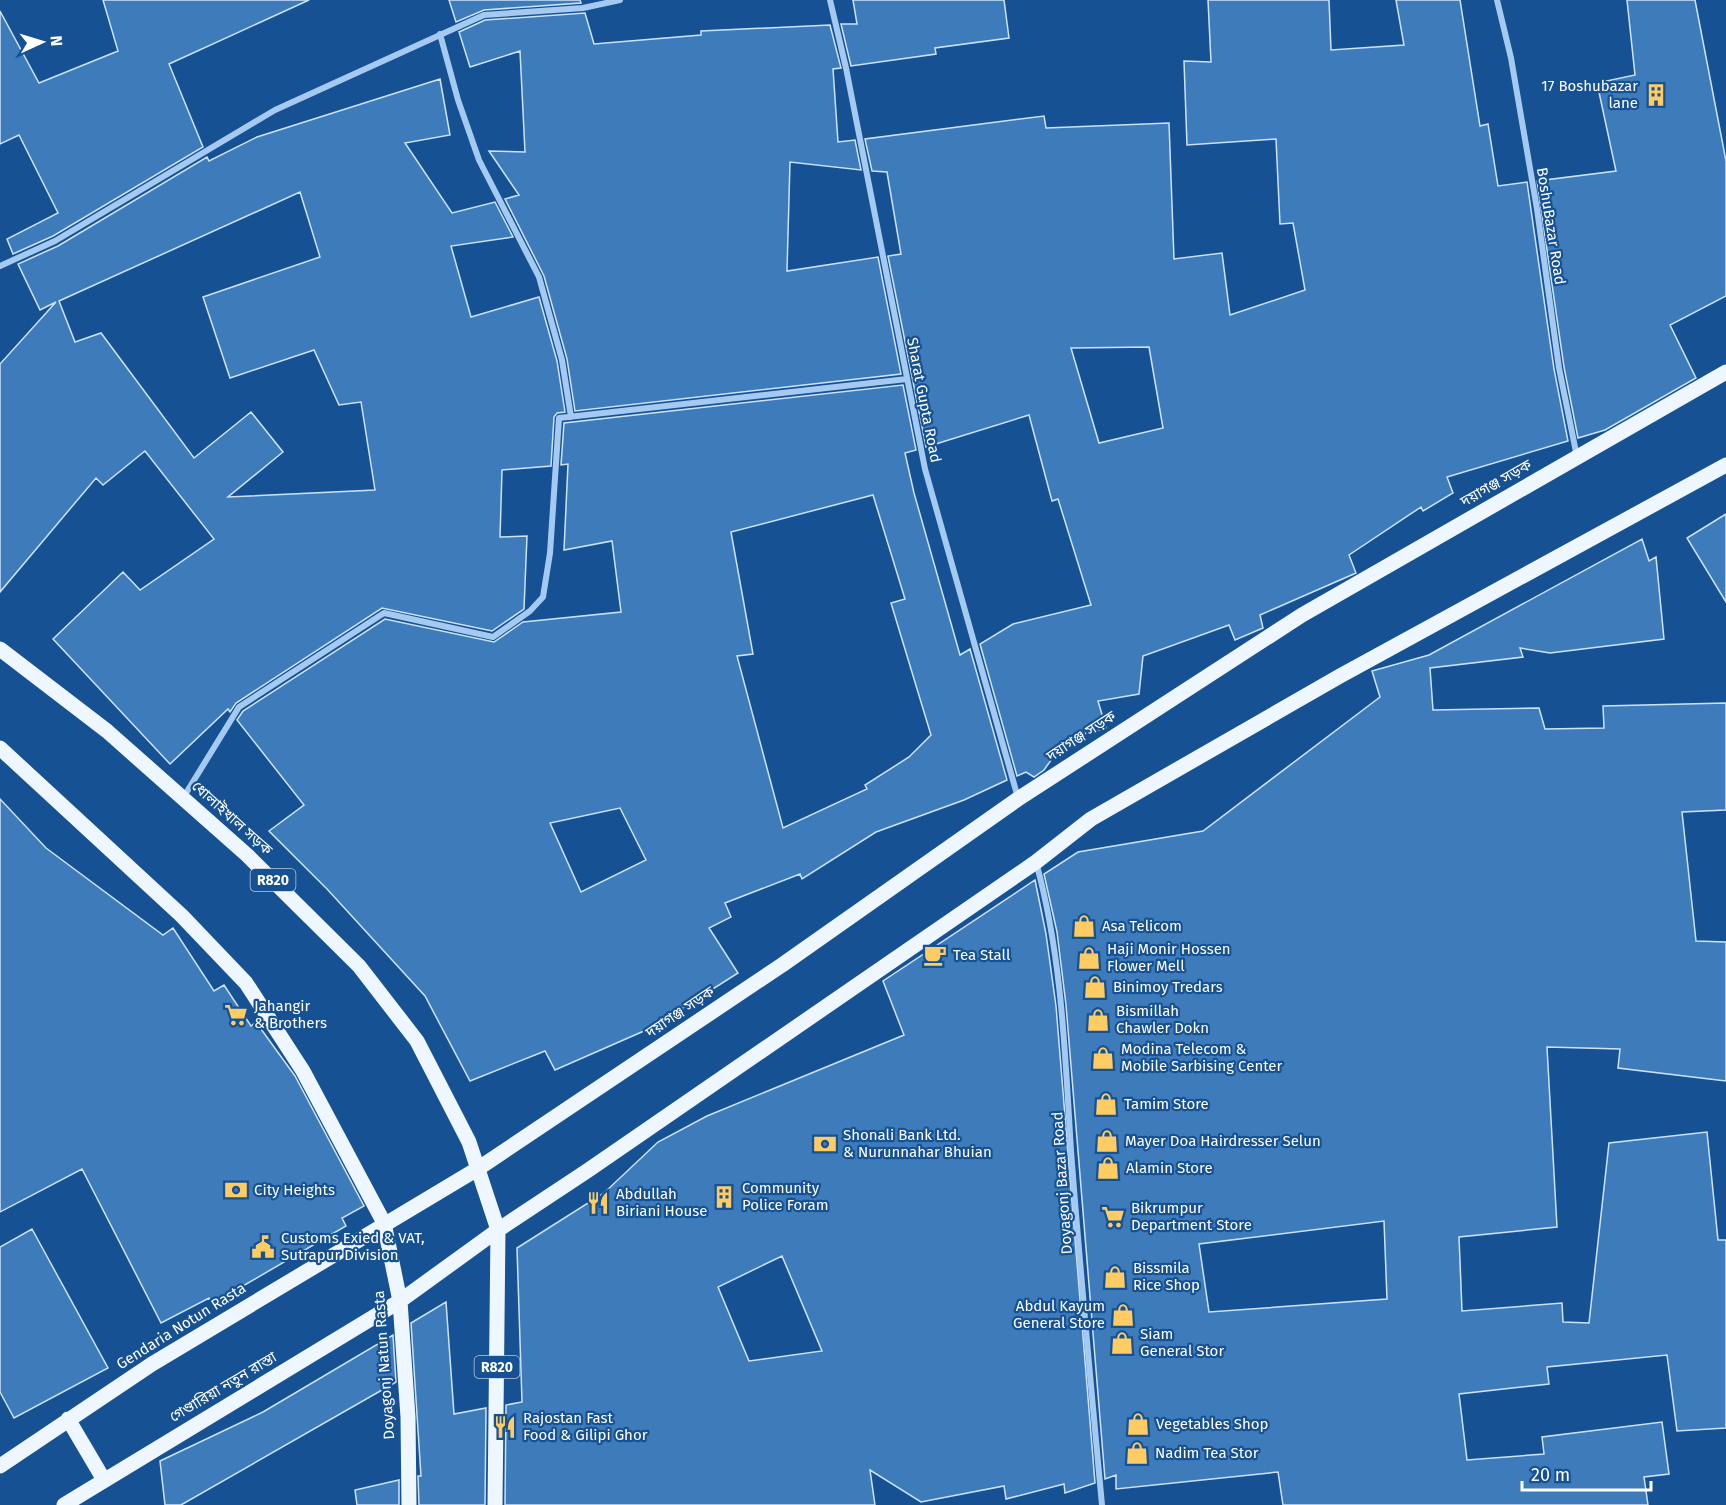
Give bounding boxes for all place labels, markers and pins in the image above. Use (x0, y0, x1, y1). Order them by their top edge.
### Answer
place label: 17 Boshubazar lane (1541, 77, 1638, 112)
building icon: 17 Boshubazar lane (1643, 82, 1669, 108)
shop icon: Asa Telicom (1071, 913, 1097, 939)
place label: Asa Telicom (1102, 917, 1182, 935)
place label: Haji Monir Hossen Flower Mell (1107, 940, 1231, 975)
cafe icon: Tea Stall (922, 942, 948, 968)
shop icon: Haji Monir Hossen Flower Mell (1076, 945, 1102, 971)
place label: Tea Stall (953, 946, 1011, 964)
shop icon: Binimoy Tredars (1082, 974, 1108, 1000)
place label: Binimoy Tredars (1113, 978, 1223, 996)
place label: Jahangir & Brothers (254, 997, 327, 1032)
supermarket icon: Jahangir & Brothers (223, 1002, 249, 1028)
place label: Bismillah Chawler Dokn (1116, 1002, 1209, 1037)
shop icon: Bismillah Chawler Dokn (1085, 1007, 1111, 1033)
place label: Modina Telecom & Mobile Sarbising Center (1121, 1040, 1283, 1075)
shop icon: Modina Telecom & Mobile Sarbising Center (1090, 1045, 1116, 1071)
shop icon: Tamim Store (1093, 1091, 1119, 1117)
place label: Tamim Store (1124, 1095, 1209, 1113)
place label: Shonali Bank Ltd. & Nurunnahar Bhuian (843, 1126, 992, 1161)
shop icon: Mayer Doa Hairdresser Selun (1094, 1128, 1120, 1154)
bank icon: Shonali Bank Ltd. & Nurunnahar Bhuian (812, 1131, 838, 1157)
place label: Mayer Doa Hairdresser Selun (1125, 1132, 1321, 1150)
shop icon: Alamin Store (1095, 1155, 1121, 1181)
place label: Alamin Store (1126, 1159, 1213, 1177)
bank icon: City Heights (223, 1177, 249, 1203)
place label: Community Police Foram (742, 1179, 829, 1214)
place label: City Heights (254, 1181, 335, 1199)
building icon: Community Police Foram (711, 1184, 737, 1210)
place label: Abdullah Biriani House (616, 1185, 707, 1220)
restaurant icon: Abdullah Biriani House (585, 1190, 611, 1216)
place label: Bikrumpur Department Store (1131, 1199, 1252, 1234)
supermarket icon: Bikrumpur Department Store (1100, 1204, 1126, 1230)
place label: Customs Exied & VAT, Sutrapur Division (281, 1229, 425, 1264)
public building icon: Customs Exied & VAT, Sutrapur Division (250, 1234, 276, 1260)
place label: Bissmila Rice Shop (1133, 1259, 1200, 1294)
shop icon: Bissmila Rice Shop (1102, 1264, 1128, 1290)
place label: Abdul Kayum General Store (1013, 1297, 1105, 1332)
shop icon: Abdul Kayum General Store (1110, 1302, 1136, 1328)
place label: Siam General Stor (1140, 1325, 1224, 1360)
shop icon: Siam General Stor (1109, 1330, 1135, 1356)
place label: Rajostan Fast Food & Gilipi Ghor (523, 1409, 648, 1444)
shop icon: Vegetables Shop (1125, 1411, 1151, 1437)
restaurant icon: Rajostan Fast Food & Gilipi Ghor (492, 1414, 518, 1440)
place label: Vegetables Shop (1156, 1415, 1268, 1433)
shop icon: Nadim Tea Stor (1124, 1440, 1150, 1466)
place label: Nadim Tea Stor (1155, 1444, 1259, 1462)

